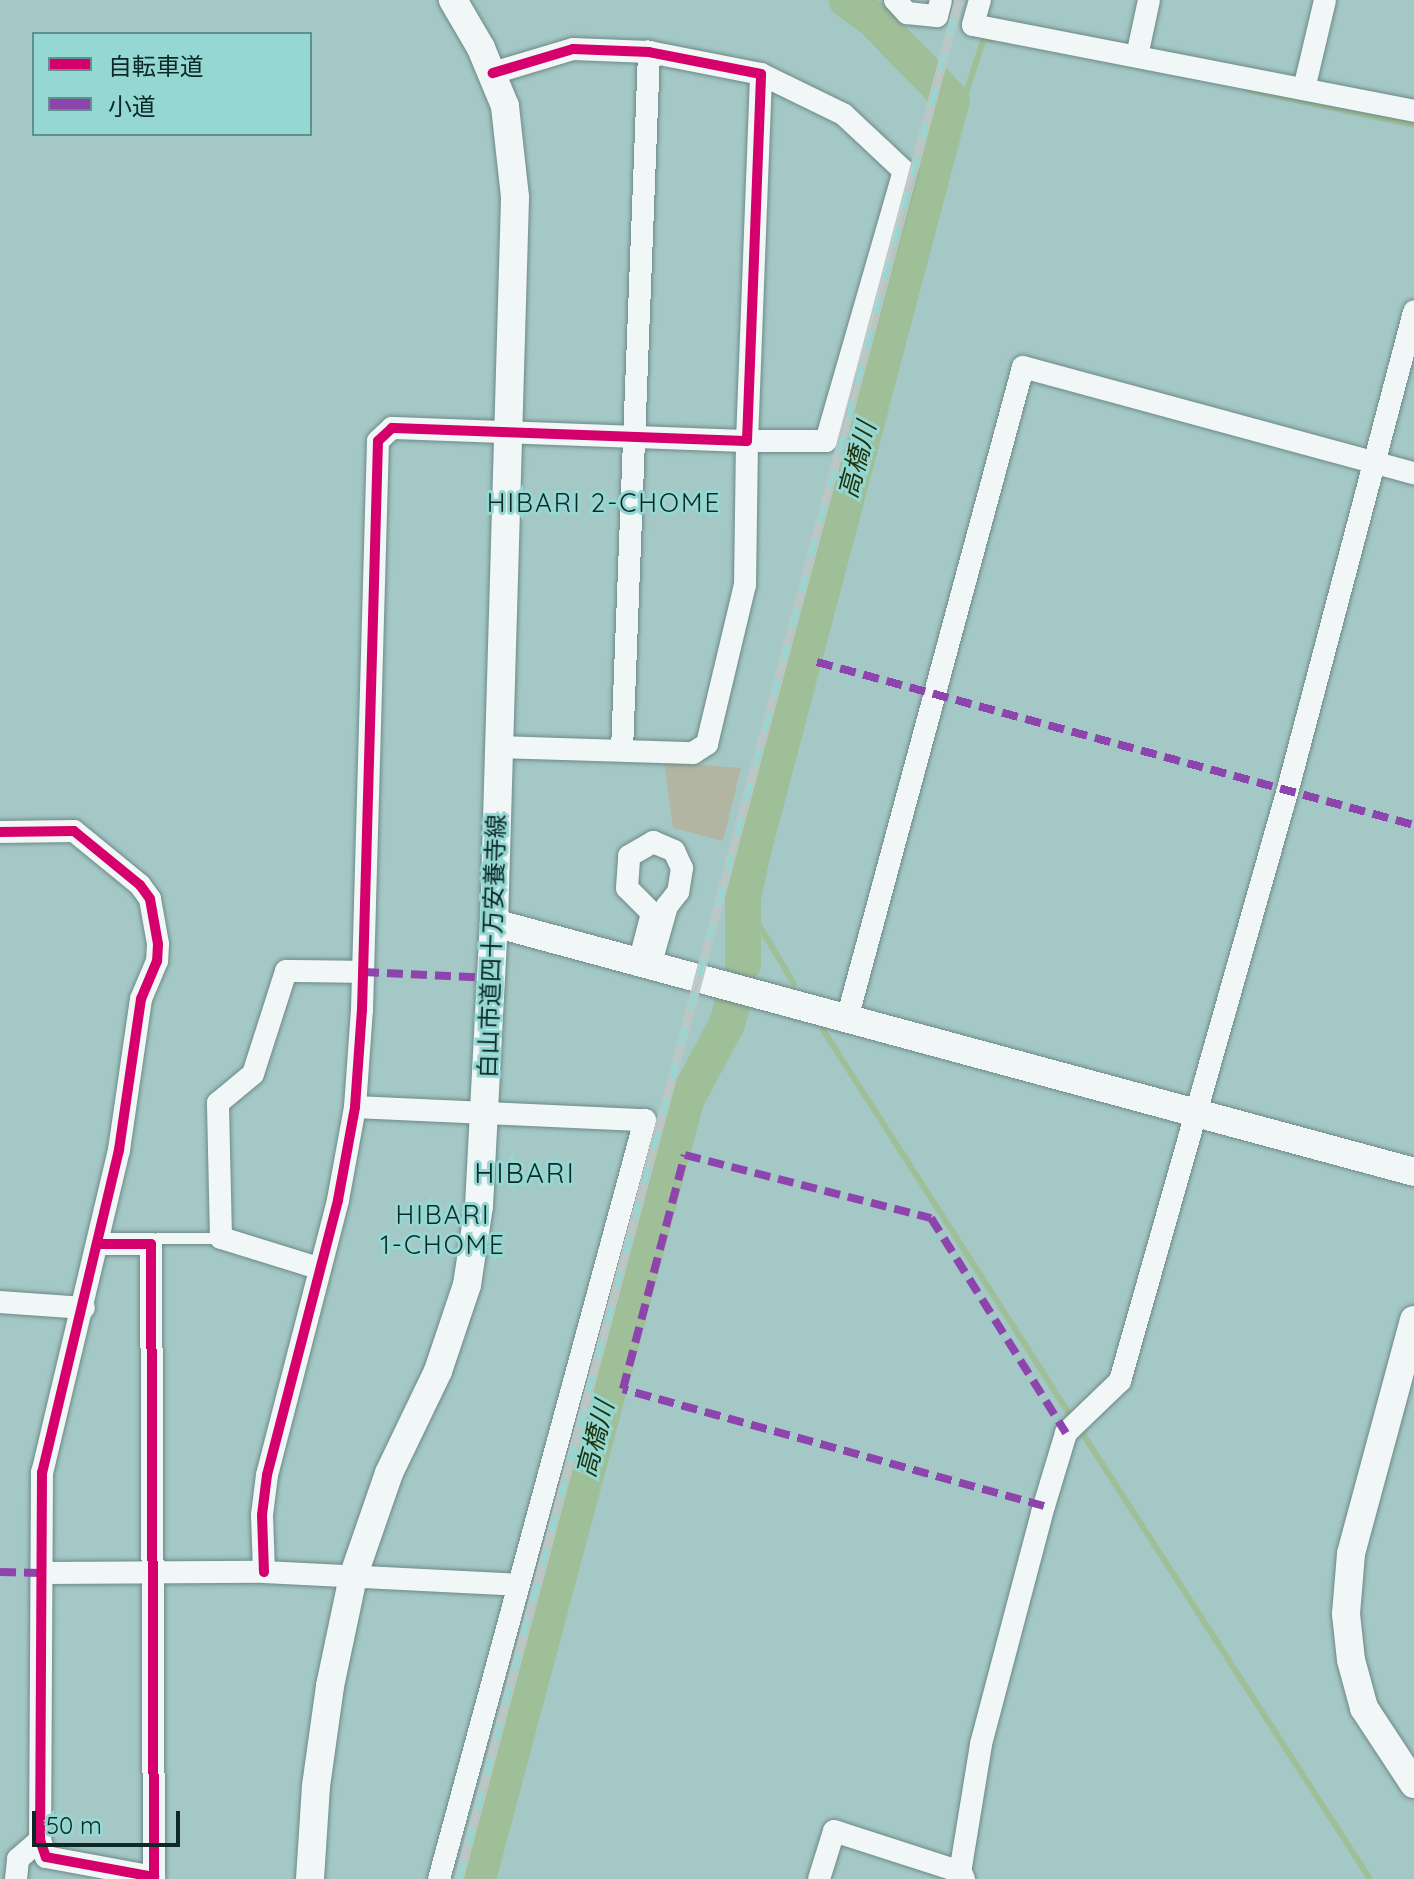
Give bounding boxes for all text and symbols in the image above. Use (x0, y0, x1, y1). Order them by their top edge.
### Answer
legend (32, 32, 312, 136)
text: 自転車道 (108, 51, 204, 81)
text: 小道 (108, 91, 156, 121)
water label: 高橋川 (832, 418, 882, 502)
district label: HIBARI 2-CHOME (487, 487, 721, 519)
street label: 白山市道四十万安養寺線 (473, 814, 511, 1078)
district label: HIBARI (474, 1156, 576, 1190)
district label: HIBARI 1-CHOME (380, 1199, 506, 1260)
water label: 高橋川 (570, 1397, 620, 1481)
scale bar (36, 1795, 184, 1845)
text: 50 m (46, 1810, 102, 1840)

